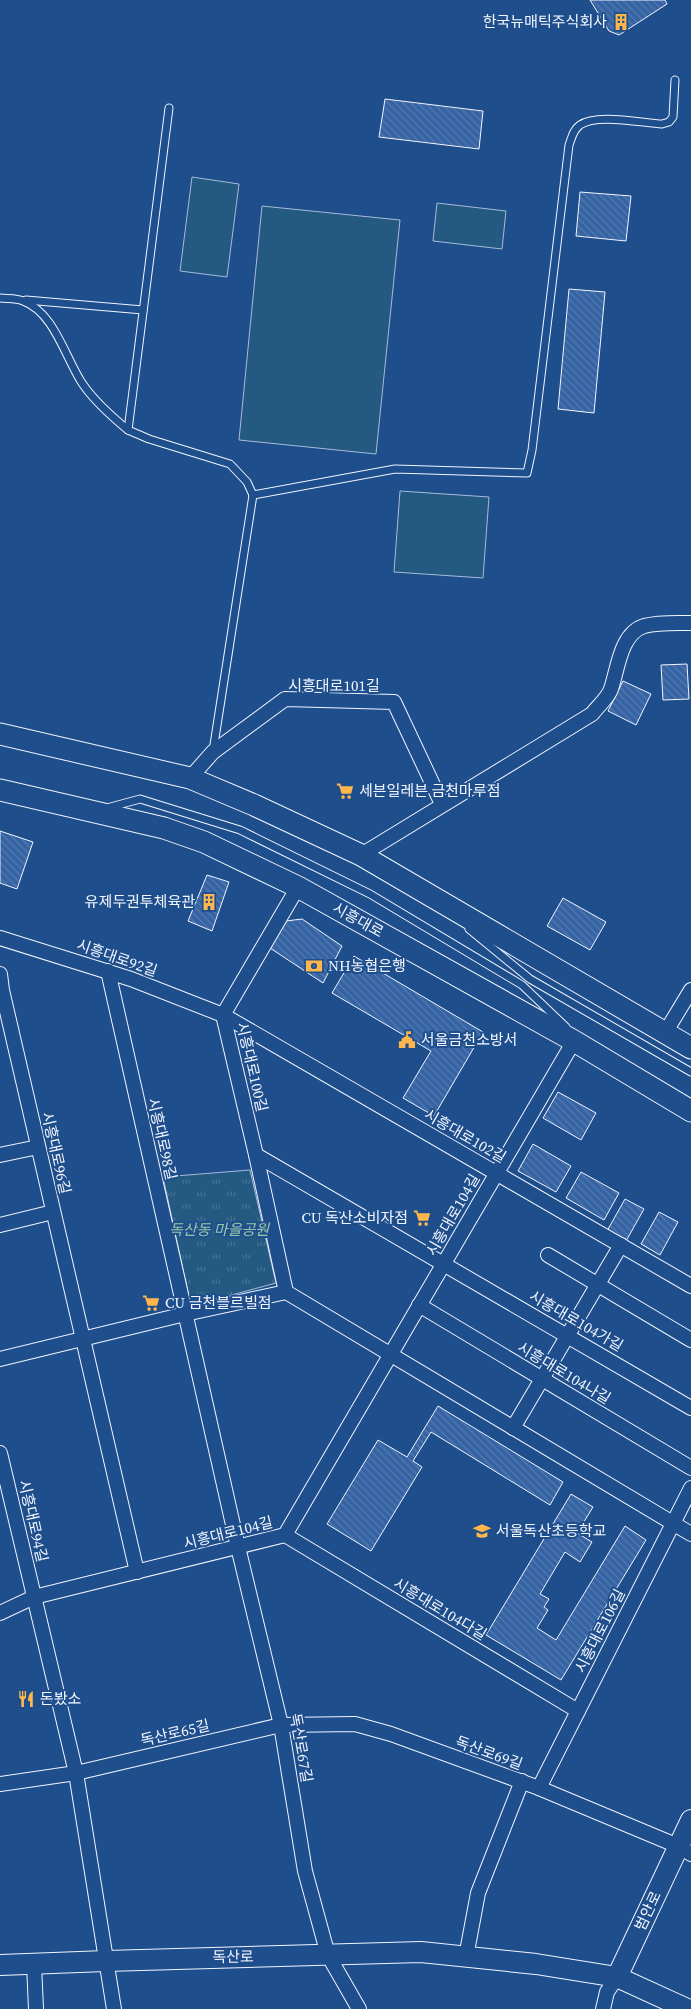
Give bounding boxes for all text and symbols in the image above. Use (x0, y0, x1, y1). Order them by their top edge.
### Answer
place label: 한국뉴매틱주식회사 (483, 11, 607, 32)
building icon: 한국뉴매틱주식회사 (611, 12, 631, 32)
street label: 시흥대로101길 (288, 675, 380, 696)
place label: 세븐일레븐 금천마루점 (359, 780, 501, 801)
supermarket icon: 세븐일레븐 금천마루점 (335, 781, 355, 801)
place label: 유제두권투체육관 (85, 891, 195, 912)
building icon: 유제두권투체육관 (199, 892, 219, 912)
street label: 시흥대로 (329, 897, 387, 942)
street label: 시흥대로92길 (74, 934, 160, 981)
place label: NH농협은행 (328, 955, 406, 976)
bank icon: NH농협은행 (304, 956, 324, 976)
street label: 시흥대로100길 (232, 1020, 273, 1114)
place label: 서울금천소방서 (421, 1029, 518, 1050)
public building icon: 서울금천소방서 (397, 1030, 417, 1050)
street label: 시흥대로98길 (143, 1096, 182, 1182)
street label: 시흥대로102길 (420, 1104, 510, 1168)
street label: 시흥대로96길 (37, 1110, 76, 1196)
street label: 시흥대로104길 (421, 1170, 485, 1260)
place label: CU 독산소비자점 (301, 1207, 408, 1228)
supermarket icon: CU 독산소비자점 (412, 1208, 432, 1228)
park label: 독산동 마을공원 (169, 1219, 270, 1240)
street label: 시흥대로104가길 (525, 1285, 627, 1356)
place label: CU 금천블르빌점 (165, 1292, 272, 1313)
supermarket icon: CU 금천블르빌점 (141, 1293, 161, 1313)
street label: 시흥대로104나길 (514, 1336, 615, 1409)
street label: 시흥대로94길 (14, 1478, 53, 1564)
street label: 시흥대로104길 (181, 1511, 275, 1554)
place label: 서울독산초등학교 (496, 1520, 606, 1541)
school or university icon: 서울독산초등학교 (472, 1521, 492, 1541)
street label: 시흥대로104다길 (390, 1572, 491, 1645)
street label: 시흥대로106길 (569, 1585, 630, 1676)
place label: 돈봤소 (40, 1688, 82, 1709)
restaurant icon: 돈봤소 (16, 1689, 36, 1709)
street label: 독산로67길 (285, 1712, 318, 1784)
street label: 독산로65길 (138, 1714, 211, 1751)
street label: 독산로69길 (453, 1731, 526, 1774)
street label: 범안로 (629, 1888, 666, 1934)
street label: 독산로 (212, 1946, 254, 1967)

